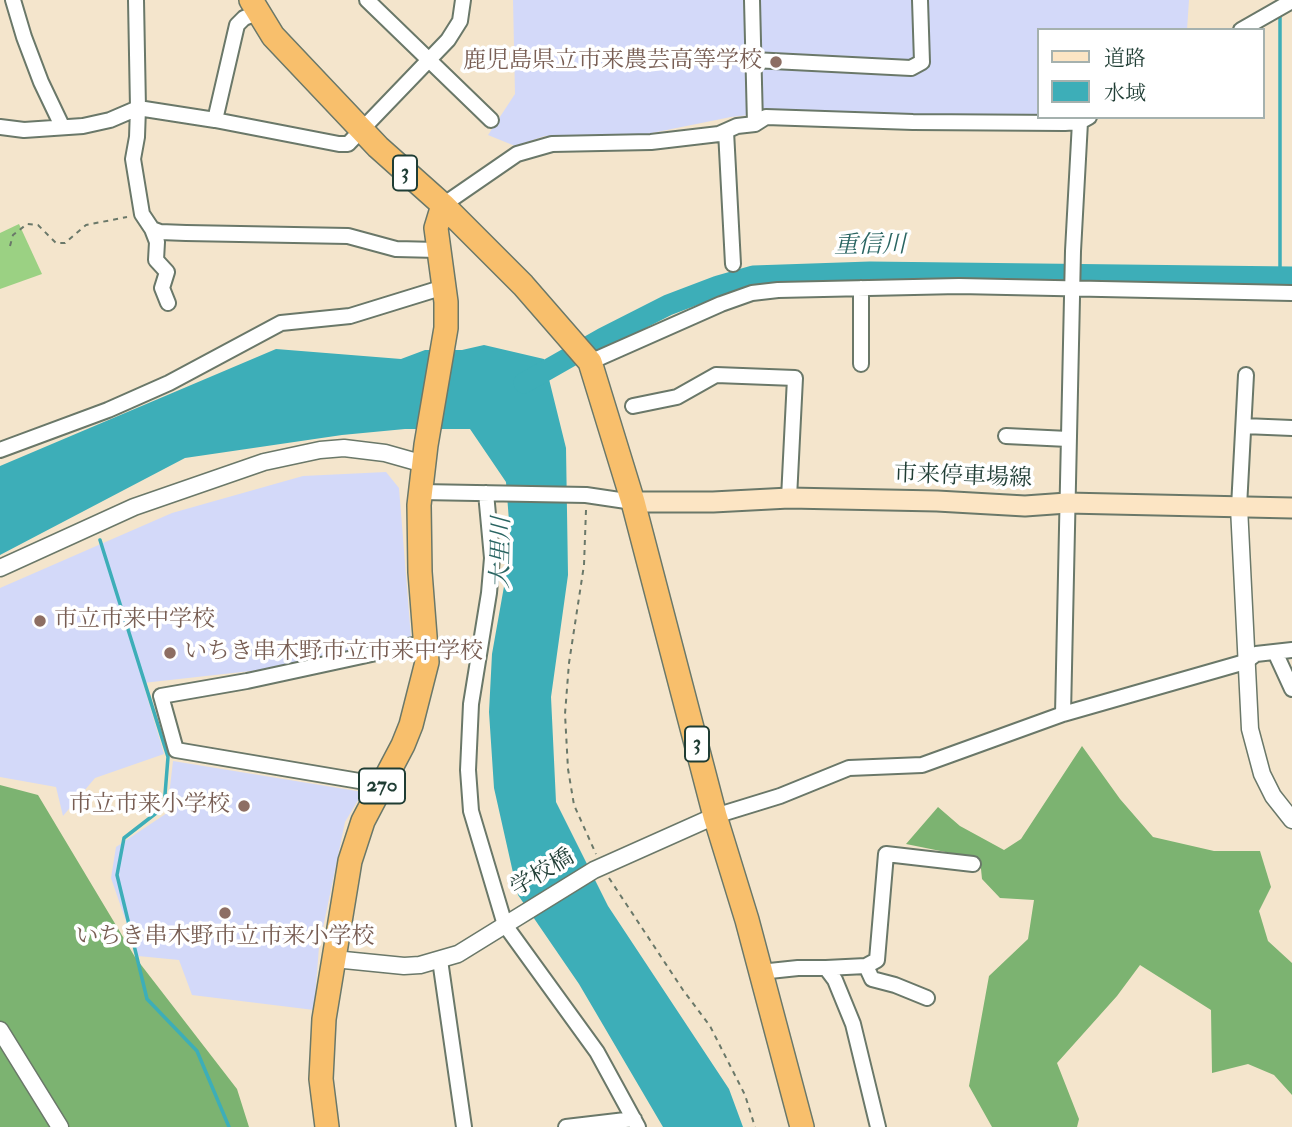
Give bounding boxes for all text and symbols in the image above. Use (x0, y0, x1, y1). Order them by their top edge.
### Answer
legend (1036, 28, 1264, 119)
text: 道路 (1104, 45, 1146, 72)
place label: 鹿児島県立市来農芸高等学校 (463, 48, 762, 76)
marker: 鹿児島県立市来農芸高等学校 (768, 54, 784, 70)
text: 水域 (1104, 80, 1146, 107)
road number: 3 (393, 156, 417, 190)
water label: 重信川 (834, 232, 906, 262)
street label: 市来停車場線 (894, 462, 1032, 494)
water label: 大里川 (488, 517, 518, 589)
place label: 市立市来中学校 (54, 607, 215, 635)
marker: 市立市来中学校 (32, 613, 48, 629)
place label: いちき串木野市立市来中学校 (184, 639, 483, 667)
marker: いちき串木野市立市来中学校 (162, 645, 178, 661)
road number: 3 (685, 726, 709, 762)
road number: 270 (359, 768, 405, 804)
place label: 市立市来小学校 (69, 792, 230, 820)
marker: 市立市来小学校 (236, 798, 252, 814)
street label: 学校橋 (506, 844, 580, 904)
marker: いちき串木野市立市来小学校 (217, 905, 233, 921)
place label: いちき串木野市立市来小学校 (76, 924, 374, 952)

